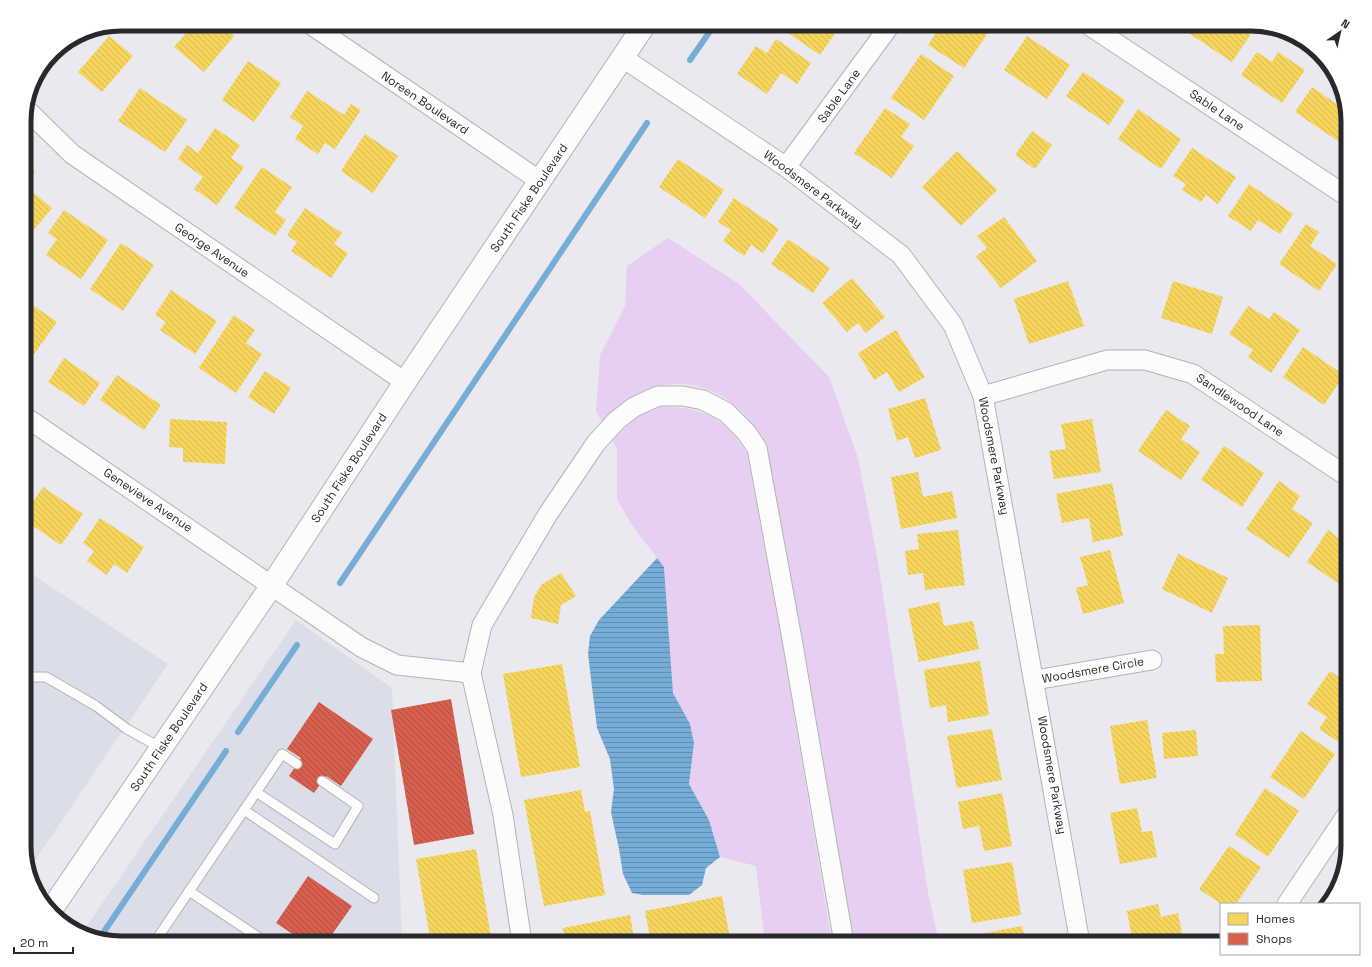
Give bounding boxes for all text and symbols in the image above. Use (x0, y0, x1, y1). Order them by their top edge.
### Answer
north arrow (1320, 12, 1360, 52)
text: N (1339, 16, 1353, 32)
street label: Sable Lane (814, 66, 864, 126)
street label: Noreen Boulevard (378, 68, 472, 138)
street label: Sable Lane (1186, 86, 1248, 134)
street label: South Fiske Boulevard (487, 141, 571, 255)
street label: Woodsmere Parkway (760, 147, 866, 231)
street label: George Avenue (172, 219, 252, 281)
street label: Sandlewood Lane (1193, 370, 1287, 440)
street label: Woodsmere Parkway (975, 396, 1013, 516)
street label: South Fiske Boulevard (307, 410, 391, 526)
street label: Genevieve Avenue (100, 464, 196, 536)
street label: Woodsmere Circle (1041, 653, 1145, 687)
street label: South Fiske Boulevard (127, 680, 211, 794)
street label: Woodsmere Parkway (1034, 715, 1070, 835)
legend (1220, 903, 1360, 955)
text: Homes (1256, 911, 1295, 927)
scale bar (14, 929, 73, 955)
text: Shops (1256, 931, 1292, 947)
text: 20 m (20, 935, 48, 951)

